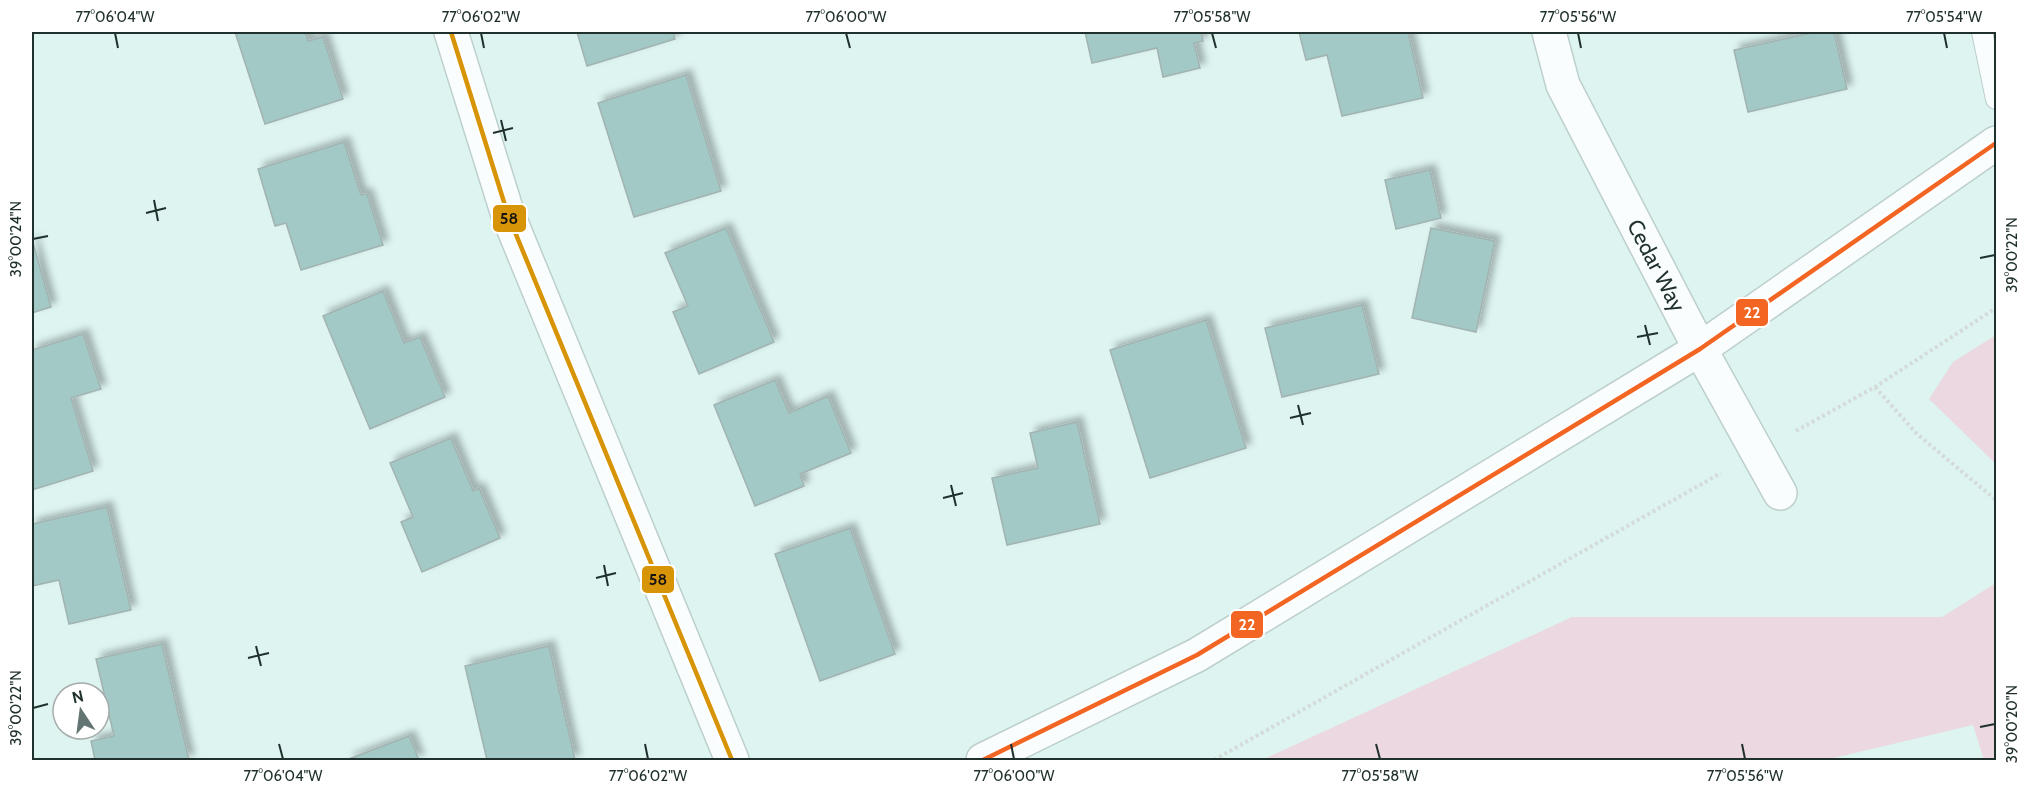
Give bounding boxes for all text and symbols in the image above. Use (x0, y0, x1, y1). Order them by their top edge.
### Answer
text: 77°06'04"W (75, 8, 155, 26)
text: 77°06'02"W (442, 8, 521, 26)
text: 77°06'00"W (806, 8, 887, 26)
text: 77°05'58"W (1174, 8, 1251, 26)
text: 77°05'56"W (1540, 8, 1617, 26)
text: 77°05'54"W (1906, 8, 1983, 26)
text: 39°00'24"N (7, 201, 25, 277)
line badge: 58 (492, 204, 527, 233)
text: 58 (500, 209, 518, 228)
street label: Cedar Way (1621, 215, 1692, 316)
text: 39°00'22"N (2003, 217, 2021, 293)
line badge: 22 (1735, 298, 1769, 327)
text: 22 (1744, 303, 1760, 322)
line badge: 58 (641, 565, 675, 594)
text: 58 (649, 570, 667, 589)
line badge: 22 (1230, 610, 1264, 639)
text: 22 (1239, 615, 1255, 634)
text: 39°00'22"N (7, 670, 25, 746)
north arrow (51, 681, 111, 741)
text: 39°00'20"N (2003, 685, 2021, 763)
text: N (70, 686, 85, 707)
text: 77°06'04"W (243, 767, 323, 785)
text: 77°06'02"W (609, 767, 688, 785)
text: 77°06'00"W (974, 767, 1055, 785)
text: 77°05'58"W (1342, 767, 1419, 785)
text: 77°05'56"W (1707, 767, 1784, 785)

